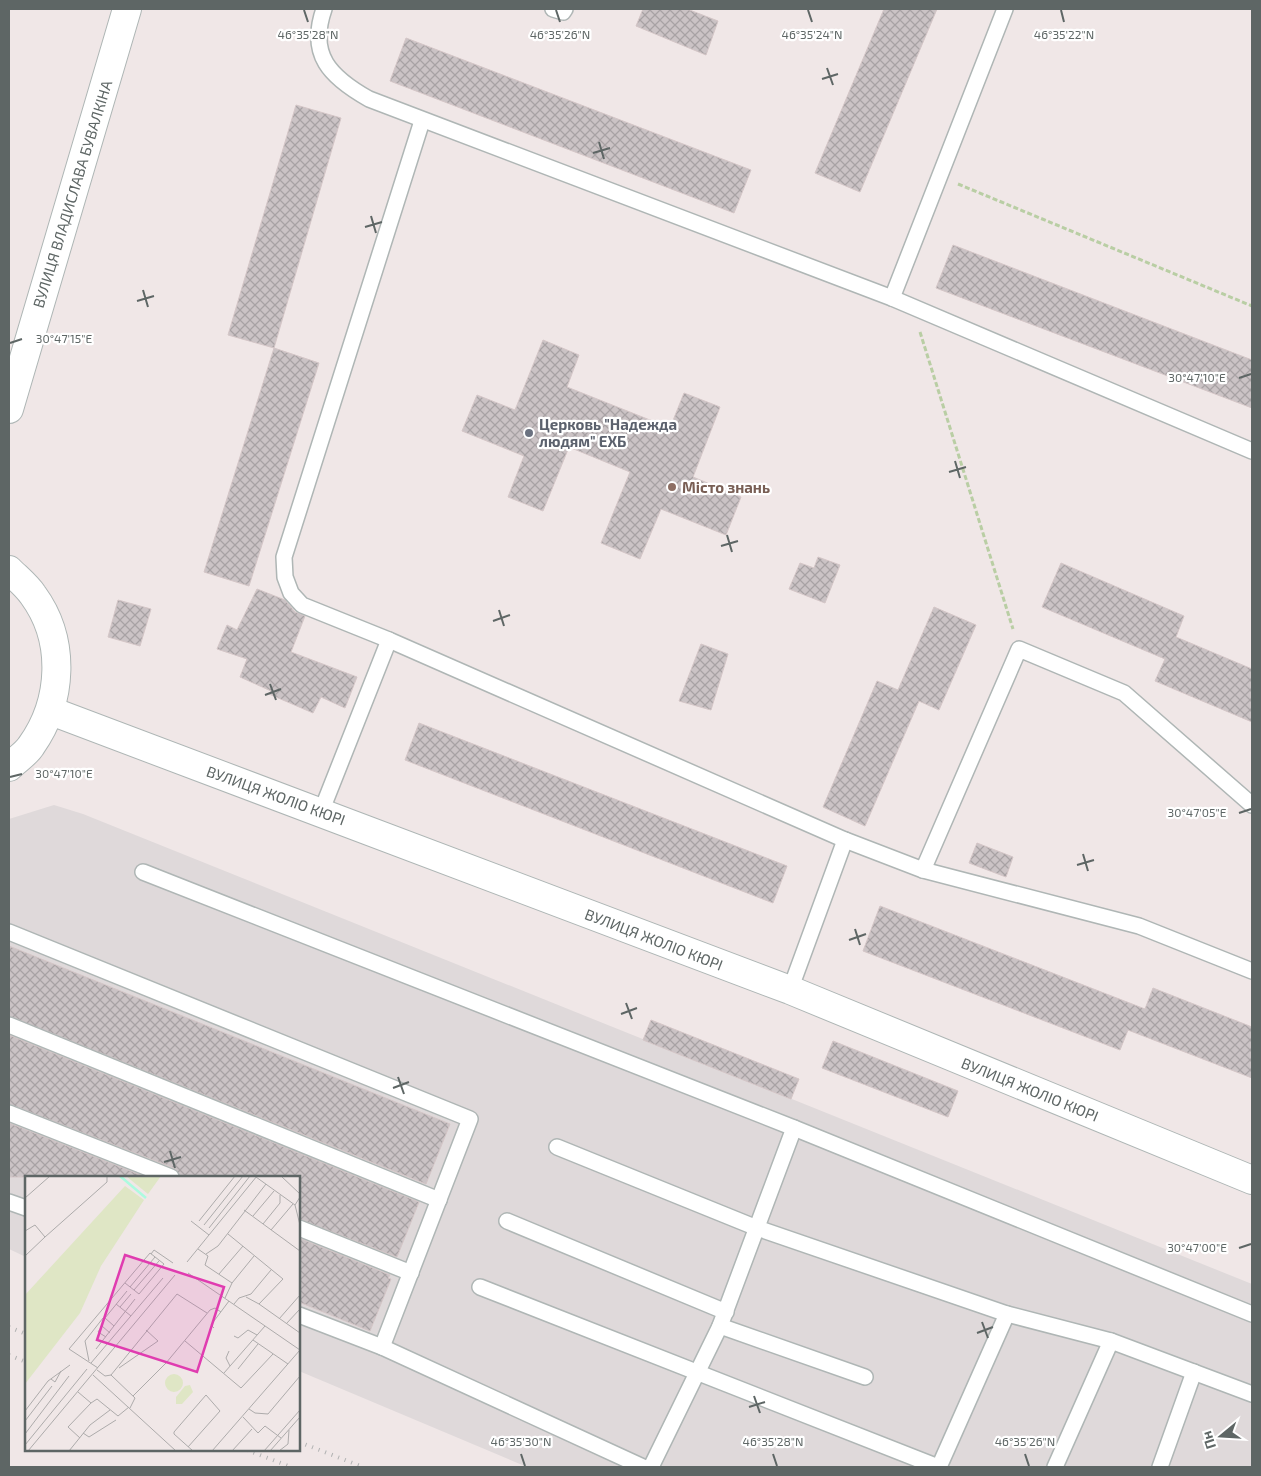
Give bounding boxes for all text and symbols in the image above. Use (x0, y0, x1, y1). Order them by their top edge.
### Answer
text: 46°35'28"N (278, 27, 338, 41)
text: 46°35'26"N (530, 27, 590, 41)
text: 46°35'24"N (782, 27, 843, 41)
text: 46°35'22"N (1034, 27, 1094, 41)
street label: ВУЛИЦЯ ВЛАДИСЛАВА БУВАЛКІНА (29, 77, 115, 310)
text: 30°47'15"E (36, 331, 93, 345)
text: 30°47'10"E (1168, 370, 1226, 384)
place label: Церковь "Надежда людям" ЕХБ (539, 415, 677, 450)
marker: Церковь "Надежда людям" ЕХБ (523, 427, 535, 439)
place label: Місто знань (682, 478, 770, 496)
marker: Місто знань (666, 481, 678, 493)
street label: ВУЛИЦЯ ЖОЛІО КЮРІ (204, 762, 348, 828)
text: 30°47'10"E (35, 766, 93, 780)
text: 30°47'05"E (1168, 805, 1227, 819)
street label: ВУЛИЦЯ ЖОЛІО КЮРІ (583, 904, 725, 974)
street label: ВУЛИЦЯ ЖОЛІО КЮРІ (959, 1053, 1101, 1125)
inset map (25, 1176, 300, 1451)
text: 30°47'00"E (1167, 1240, 1227, 1254)
north arrow (1196, 1411, 1246, 1461)
text: Пн (1197, 1429, 1219, 1451)
text: 46°35'30"N (491, 1434, 551, 1448)
text: 46°35'28"N (743, 1434, 803, 1448)
text: 46°35'26"N (995, 1434, 1055, 1448)

